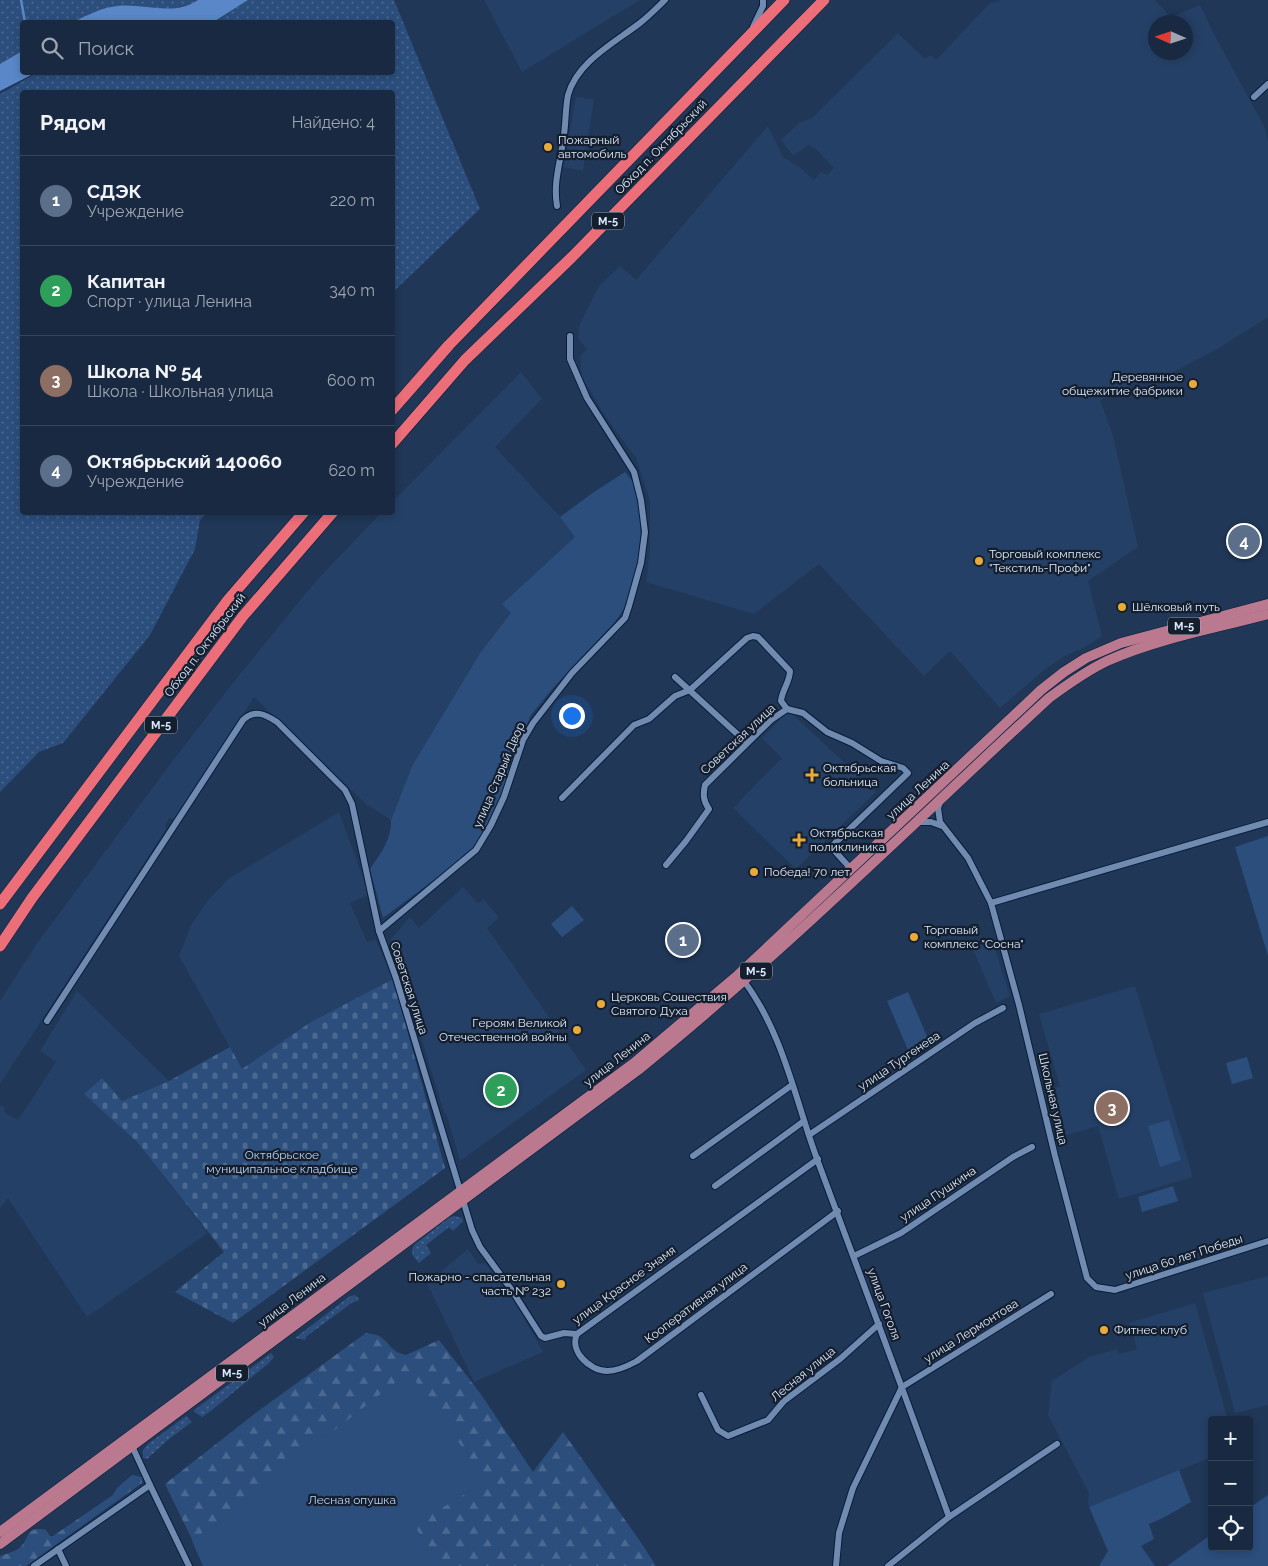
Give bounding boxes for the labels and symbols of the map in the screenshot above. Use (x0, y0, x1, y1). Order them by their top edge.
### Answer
north arrow (1148, 15, 1193, 60)
street label: Обход п. Октябрьский (612, 97, 710, 197)
place label: Пожарный автомобиль (558, 133, 627, 161)
marker: Пожарный автомобиль (542, 141, 554, 153)
road number: М-5 (592, 212, 624, 230)
place label: Деревянное общежитие фабрики (1062, 370, 1183, 398)
marker: Деревянное общежитие фабрики (1187, 378, 1199, 390)
pin: 4 (1228, 522, 1260, 560)
place label: Торговый комплекс "Текстиль-Профи" (989, 547, 1101, 575)
marker: Торговый комплекс "Текстиль-Профи" (973, 555, 985, 567)
street label: Обход п. Октябрьский (161, 590, 249, 700)
place label: Шёлковый путь (1132, 600, 1220, 614)
marker: Шёлковый путь (1116, 601, 1128, 613)
road number: М-5 (1168, 618, 1200, 634)
street label: Советская улица (698, 701, 778, 777)
your location (559, 703, 585, 729)
road number: М-5 (145, 716, 177, 734)
street label: улица Старый Двор (470, 720, 528, 830)
street label: улица Ленина (884, 757, 952, 823)
place label: Октябрьская больница (823, 761, 896, 789)
marker: Октябрьская больница (805, 768, 819, 782)
place label: Октябрьская поликлиника (810, 826, 885, 854)
marker: Октябрьская поликлиника (792, 833, 806, 847)
place label: Победа! 70 лет (764, 865, 850, 879)
marker: Победа! 70 лет (748, 866, 760, 878)
pin: 1 (667, 921, 699, 959)
place label: Торговый комплекс "Сосна" (924, 923, 1024, 951)
marker: Торговый комплекс "Сосна" (908, 931, 920, 943)
street label: Советская улица (387, 940, 431, 1036)
road number: М-5 (740, 962, 772, 979)
place label: Церковь Сошествия Святого Духа (611, 990, 727, 1018)
marker: Церковь Сошествия Святого Духа (595, 998, 607, 1010)
place label: Героям Великой Отечественной войны (439, 1016, 567, 1044)
marker: Героям Великой Отечественной войны (571, 1024, 583, 1036)
street label: улица Тургенева (855, 1028, 943, 1094)
street label: улица Ленина (581, 1029, 653, 1089)
street label: Школьная улица (1036, 1052, 1070, 1146)
pin: 2 (485, 1071, 517, 1109)
pin: 3 (1096, 1089, 1128, 1127)
park label: Октябрьское муниципальное кладбище (206, 1148, 358, 1176)
street label: улица Пушкина (897, 1163, 979, 1225)
street label: улица 60 лет Победы (1124, 1231, 1244, 1283)
street label: улица Красное Знамя (570, 1243, 678, 1327)
street label: Кооперативная улица (642, 1260, 750, 1346)
street label: улица Гоголя (865, 1266, 903, 1342)
street label: улица Ленина (256, 1270, 328, 1330)
place label: Пожарно - спасательная часть № 232 (408, 1270, 551, 1298)
marker: Пожарно - спасательная часть № 232 (555, 1278, 567, 1290)
street label: улица Лермонтова (921, 1296, 1021, 1366)
place label: Фитнес клуб (1114, 1323, 1187, 1337)
marker: Фитнес клуб (1098, 1324, 1110, 1336)
street label: Лесная улица (768, 1344, 838, 1404)
road number: М-5 (216, 1365, 248, 1382)
park label: Лесная опушка (308, 1493, 396, 1507)

